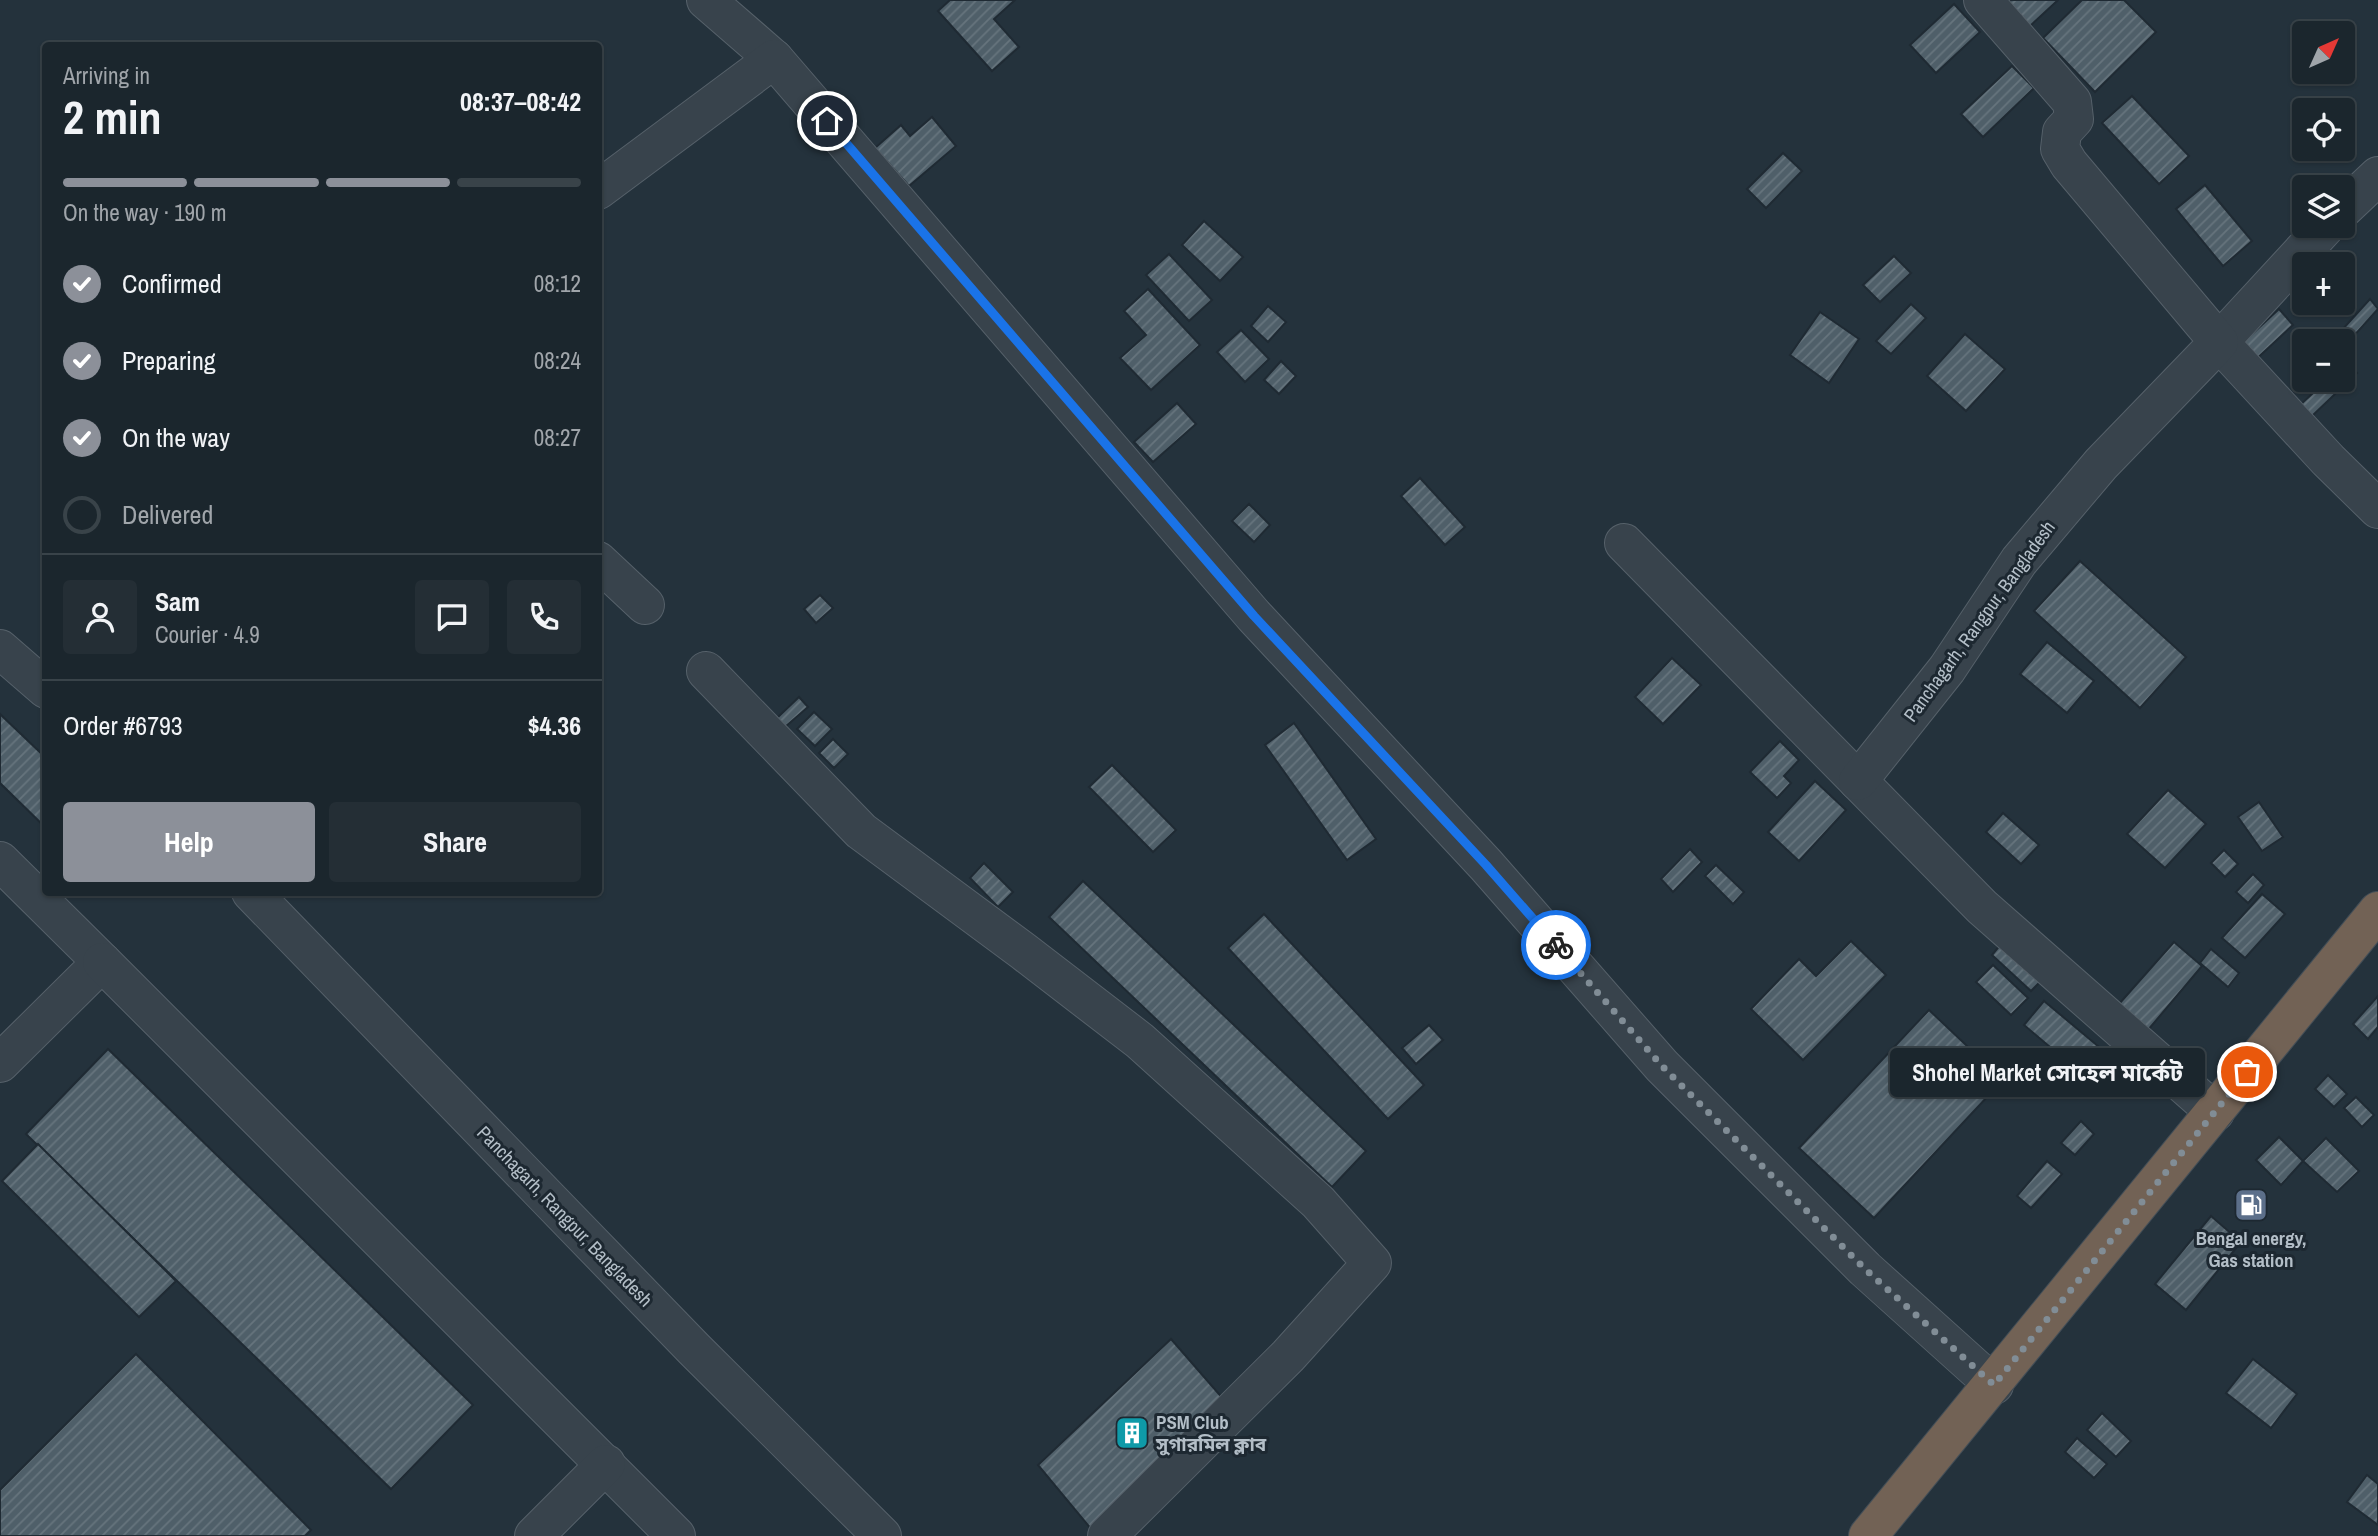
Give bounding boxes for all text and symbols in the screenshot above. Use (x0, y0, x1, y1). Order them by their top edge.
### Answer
north arrow (2292, 21, 2356, 84)
map controls (2292, 21, 2355, 392)
text: Arriving in (63, 60, 150, 91)
text: 08:37–08:42 (460, 84, 581, 119)
text: 2 min (63, 86, 162, 148)
pin (797, 91, 857, 151)
button: locate (2292, 98, 2355, 161)
icon: home (808, 102, 846, 140)
button: layers (2292, 175, 2355, 238)
text: On the way · 190 m (63, 197, 227, 228)
button: + (2292, 252, 2355, 315)
icon: check (63, 265, 101, 303)
text: Confirmed (122, 266, 222, 301)
text: 08:12 (534, 268, 581, 299)
button: − (2292, 329, 2355, 392)
icon: check (63, 342, 101, 380)
text: Preparing (122, 343, 216, 378)
text: 08:24 (534, 345, 581, 376)
icon: check (63, 419, 101, 457)
text: On the way (122, 420, 230, 455)
text: 08:27 (534, 422, 581, 453)
text: Delivered (122, 497, 213, 532)
street label: Panchagarh, Rangpur, Bangladesh (1897, 515, 2061, 727)
button: person (63, 580, 137, 654)
button: chat (415, 580, 489, 654)
button: phone (507, 580, 581, 654)
text: Sam (155, 584, 200, 619)
text: Courier · 4.9 (155, 619, 260, 650)
text: Order #6793 (63, 708, 183, 743)
text: $4.36 (528, 708, 581, 743)
button: Help (63, 802, 315, 882)
button: Share (329, 802, 581, 882)
courier (1521, 910, 1591, 980)
icon: bike (1537, 926, 1575, 964)
pin (2217, 1042, 2277, 1102)
callout: Shohel Market সোহেল মার্কেট (1890, 1048, 2205, 1096)
icon: bag (2228, 1053, 2266, 1091)
text: Shohel Market সোহেল মার্কেট (1912, 1057, 2183, 1088)
street label: Panchagarh, Rangpur, Bangladesh (471, 1120, 659, 1312)
fuel station icon: Bengal energy, Gas station (2232, 1186, 2270, 1224)
place label: Bengal energy, Gas station (2196, 1225, 2306, 1273)
place label: PSM Club সুগারমিল ক্লাব (1155, 1409, 1267, 1457)
building icon: PSM Club সুগারমিল ক্লাব (1113, 1414, 1151, 1452)

